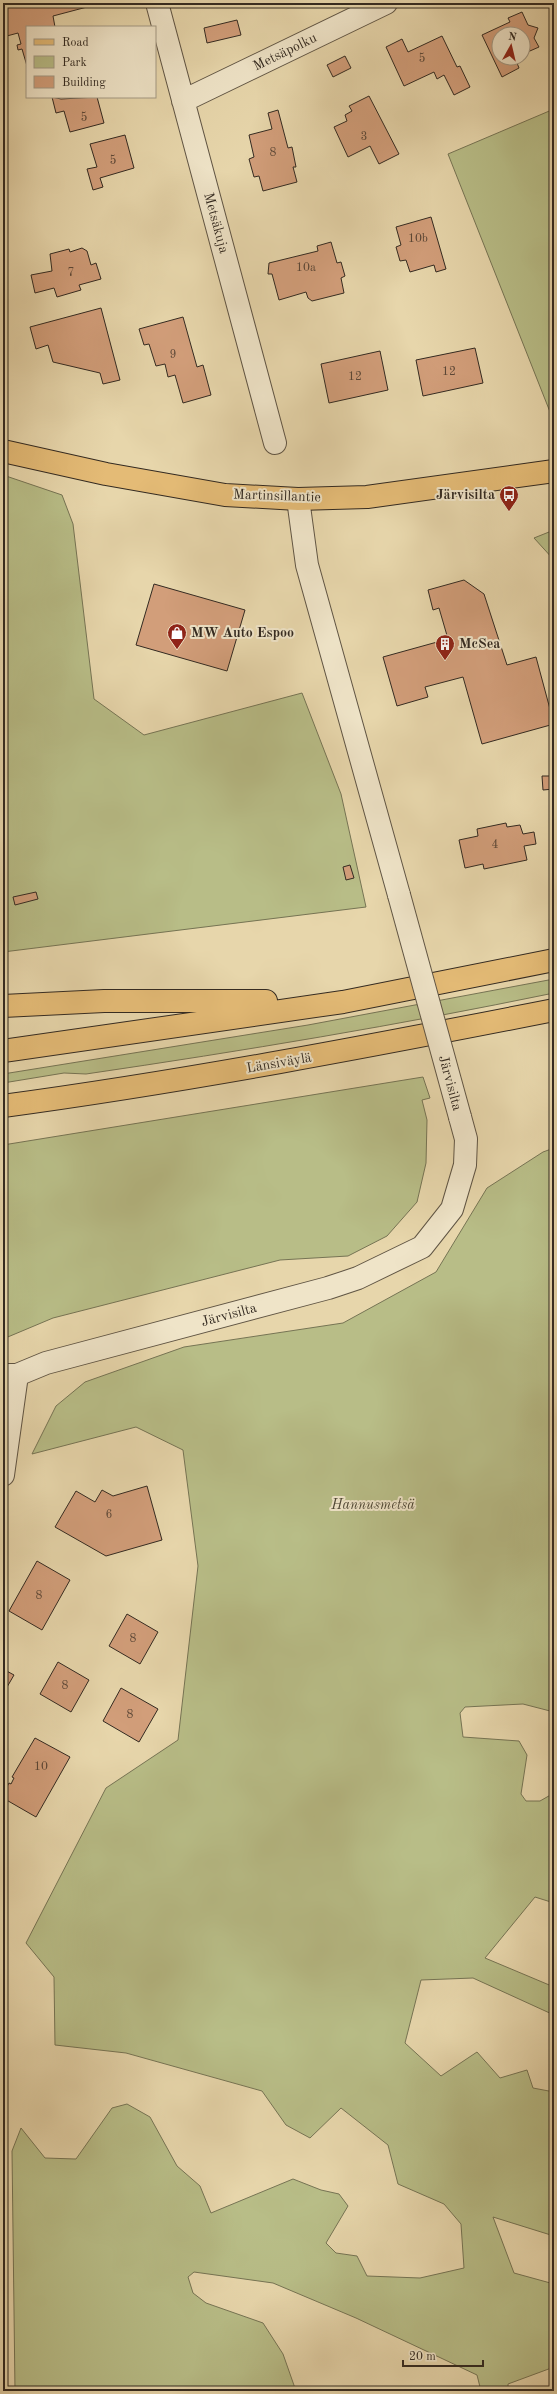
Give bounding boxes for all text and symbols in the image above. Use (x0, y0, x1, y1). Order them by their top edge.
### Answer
legend (26, 26, 156, 98)
north arrow (491, 26, 531, 66)
street label: Metsäpolku (251, 30, 319, 73)
text: N (507, 32, 518, 44)
text: Road (62, 37, 89, 49)
house number: 5 (419, 52, 426, 65)
text: Park (62, 57, 87, 69)
text: Building (62, 77, 106, 89)
house number: 5 (81, 111, 88, 124)
house number: 3 (361, 131, 367, 143)
house number: 8 (270, 147, 277, 159)
house number: 5 (110, 154, 117, 167)
street label: Metsäkuja (201, 191, 231, 255)
house number: 10b (408, 233, 428, 245)
house number: 10a (296, 262, 316, 274)
house number: 7 (68, 267, 74, 279)
house number: 9 (170, 349, 176, 361)
house number: 12 (442, 366, 456, 378)
house number: 12 (348, 371, 362, 383)
bus stop icon: Järvisilta (498, 484, 520, 512)
street label: Martinsillantie (233, 487, 321, 505)
place label: Järvisilta (436, 488, 495, 502)
shop icon: MW Auto Espoo (166, 622, 188, 650)
place label: MW Auto Espoo (191, 626, 294, 640)
building icon: McSea (434, 633, 456, 661)
place label: McSea (459, 637, 500, 651)
house number: 4 (492, 839, 499, 851)
street label: Länsiväylä (245, 1050, 313, 1076)
street label: Järvisilta (436, 1054, 464, 1112)
street label: Järvisilta (200, 1301, 258, 1329)
park label: Hannusmetsä (330, 1498, 415, 1512)
house number: 6 (106, 1509, 113, 1521)
house number: 8 (36, 1590, 43, 1602)
house number: 8 (130, 1633, 137, 1645)
house number: 8 (62, 1680, 69, 1692)
house number: 8 (127, 1709, 134, 1721)
house number: 10 (34, 1761, 48, 1773)
scale bar (403, 2342, 483, 2368)
text: 20 m (409, 2351, 436, 2363)

